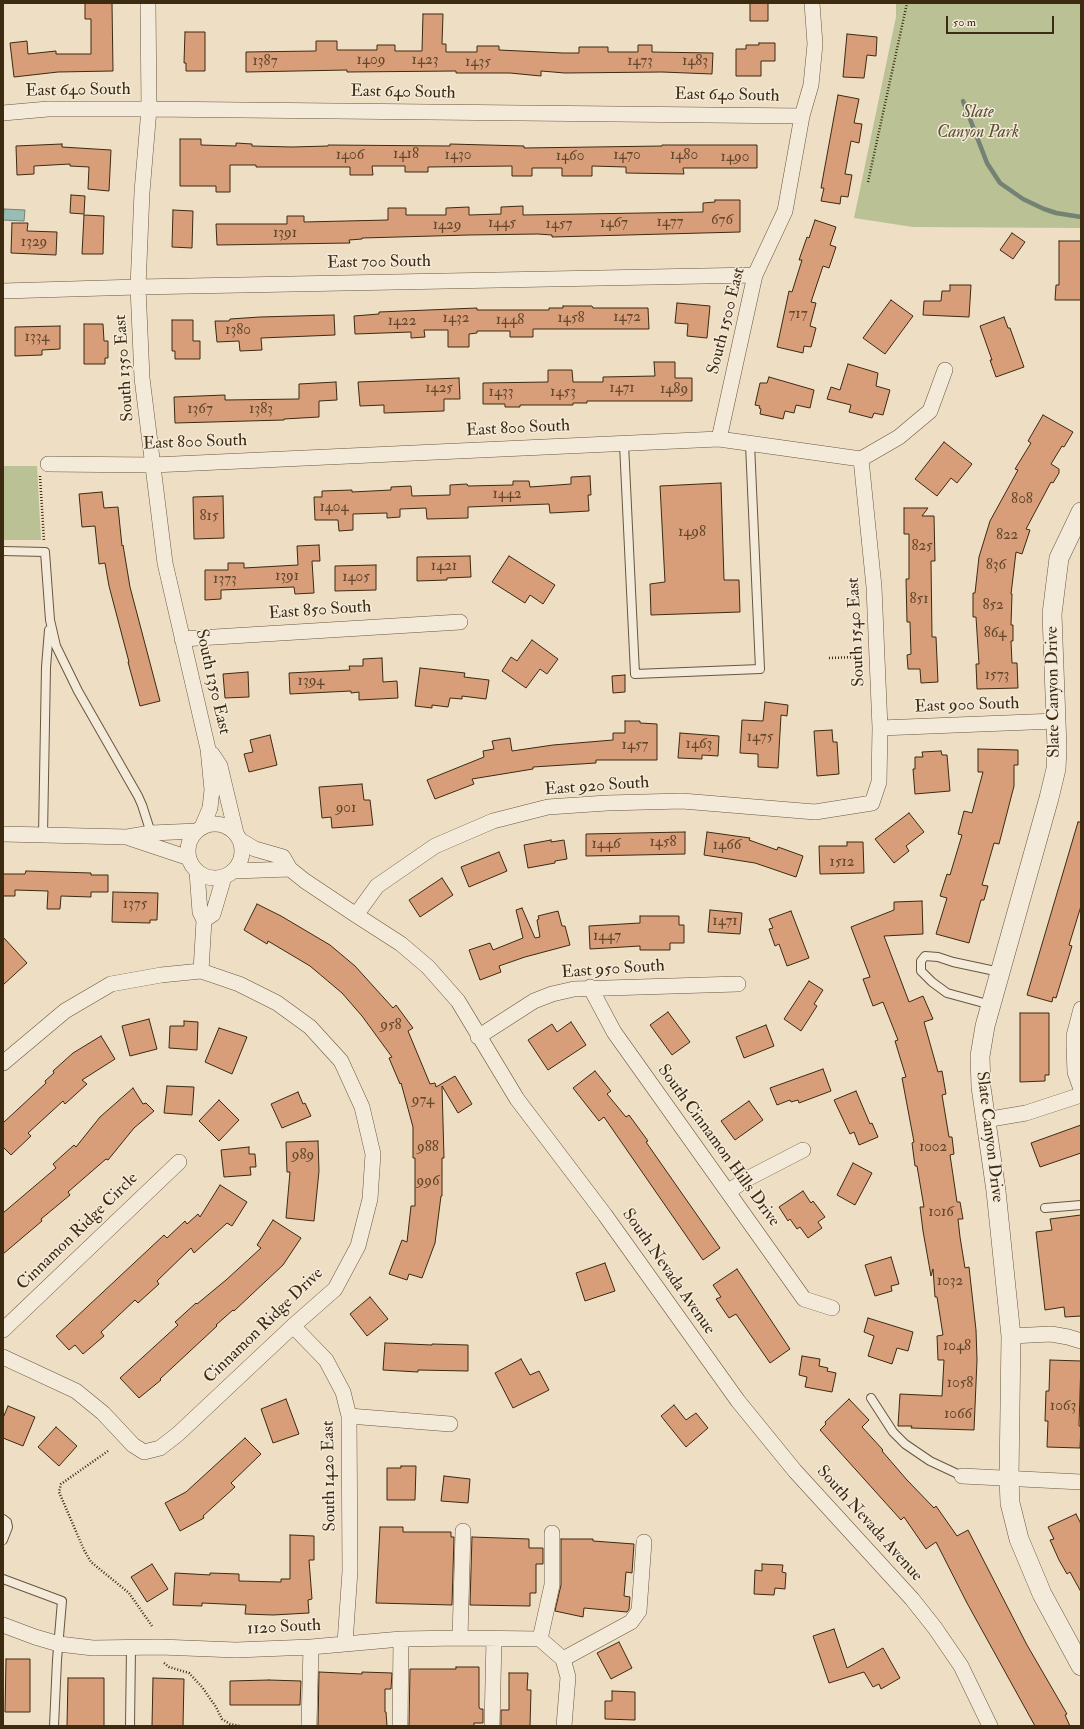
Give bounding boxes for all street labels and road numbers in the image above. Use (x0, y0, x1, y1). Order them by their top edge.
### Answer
street label: East 640 South (25, 80, 131, 102)
street label: East 640 South (350, 82, 456, 104)
street label: East 640 South (674, 85, 780, 107)
street label: East 700 South (327, 252, 431, 274)
street label: South 1500 East (704, 266, 750, 376)
street label: South 1350 East (111, 314, 139, 422)
street label: East 800 South (466, 416, 570, 442)
street label: East 800 South (143, 431, 247, 455)
street label: South 1540 East (844, 577, 870, 687)
street label: East 850 South (268, 597, 372, 625)
street label: Slate Canyon Drive (1043, 626, 1065, 758)
street label: South 1350 East (190, 627, 234, 737)
street label: East 900 South (914, 694, 1020, 718)
street label: East 920 South (544, 773, 650, 801)
street label: East 950 South (561, 956, 665, 984)
street label: South Cinnamon Hills Drive (652, 1061, 784, 1231)
street label: Slate Canyon Drive (971, 1070, 1007, 1204)
street label: Cinnamon Ridge Circle (13, 1169, 143, 1295)
street label: South Nevada Avenue (617, 1205, 719, 1339)
street label: Cinnamon Ridge Drive (200, 1264, 328, 1388)
street label: South 1420 East (319, 1420, 341, 1532)
street label: South Nevada Avenue (812, 1462, 926, 1586)
street label: 1120 South (247, 1616, 321, 1640)

